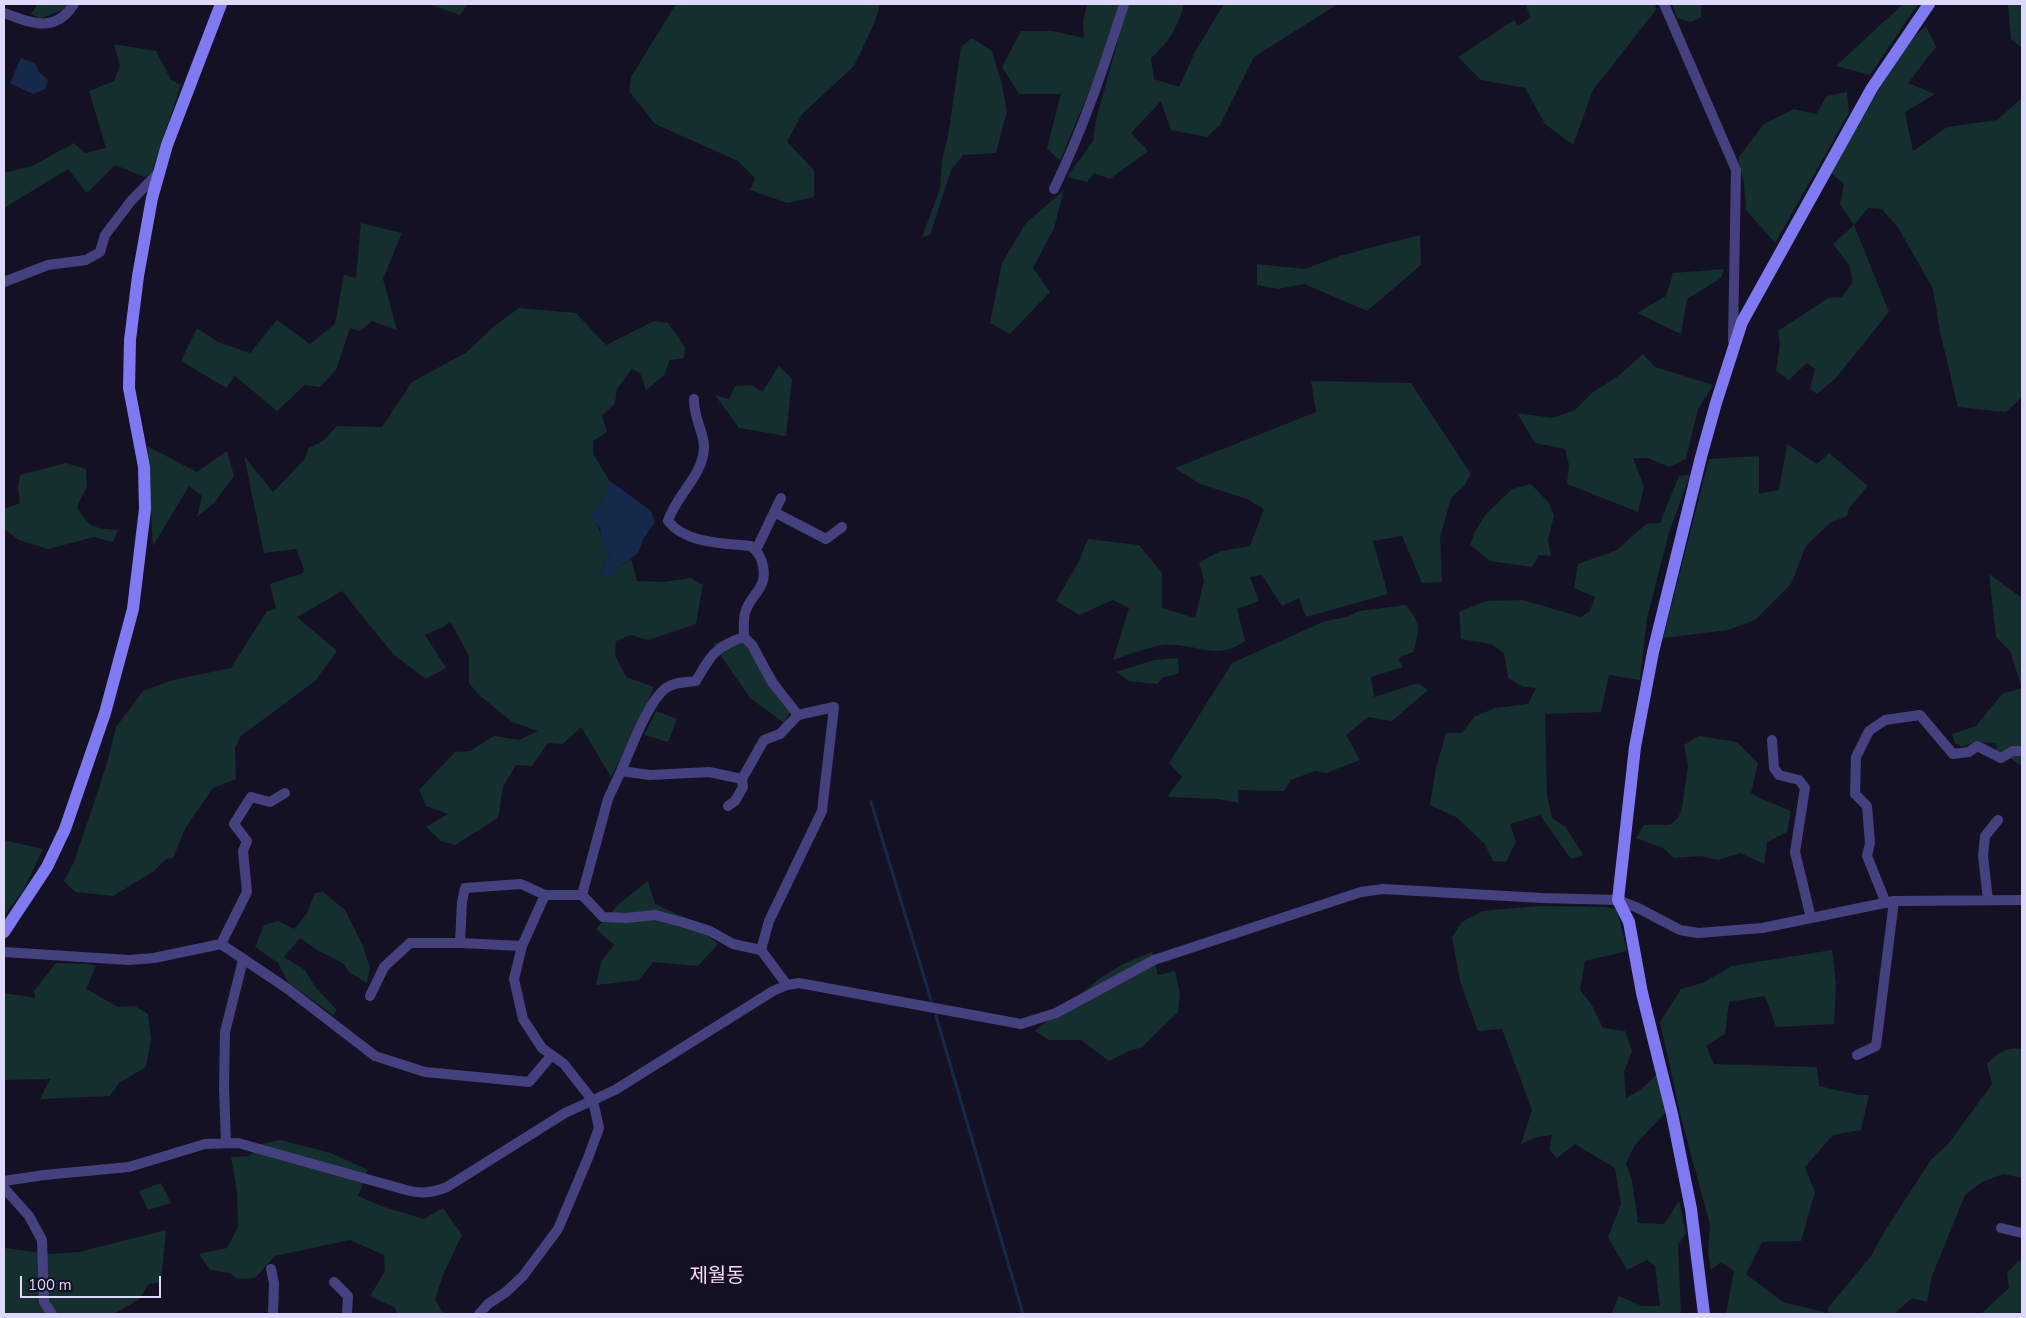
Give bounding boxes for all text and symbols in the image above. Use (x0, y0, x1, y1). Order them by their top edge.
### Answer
district label: 제월동 (689, 1265, 745, 1289)
scale bar (22, 1266, 164, 1298)
text: 100 m (28, 1275, 72, 1295)

